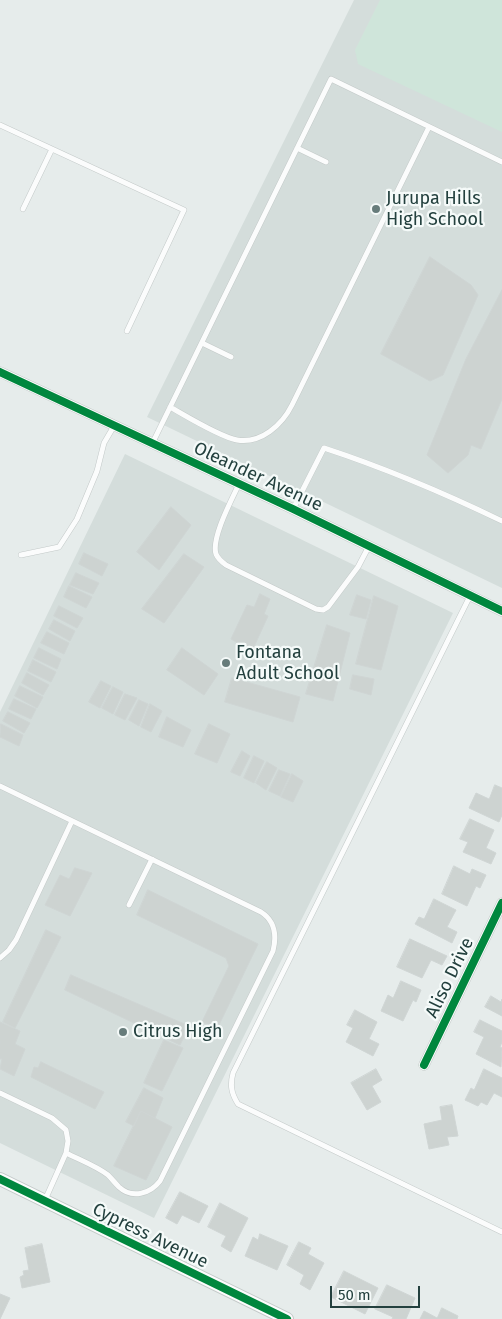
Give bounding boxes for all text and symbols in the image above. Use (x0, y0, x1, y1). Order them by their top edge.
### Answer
place label: Jurupa Hills High School (386, 188, 483, 230)
marker: Jurupa Hills High School (370, 203, 382, 215)
street label: Oleander Avenue (190, 438, 326, 516)
place label: Fontana Adult School (236, 642, 339, 684)
marker: Fontana Adult School (220, 657, 232, 669)
street label: Aliso Drive (421, 934, 479, 1022)
place label: Citrus High (133, 1021, 222, 1043)
marker: Citrus High (117, 1026, 129, 1038)
street label: Cypress Avenue (89, 1199, 211, 1273)
scale bar (332, 1276, 422, 1308)
text: 50 m (338, 1286, 371, 1304)

